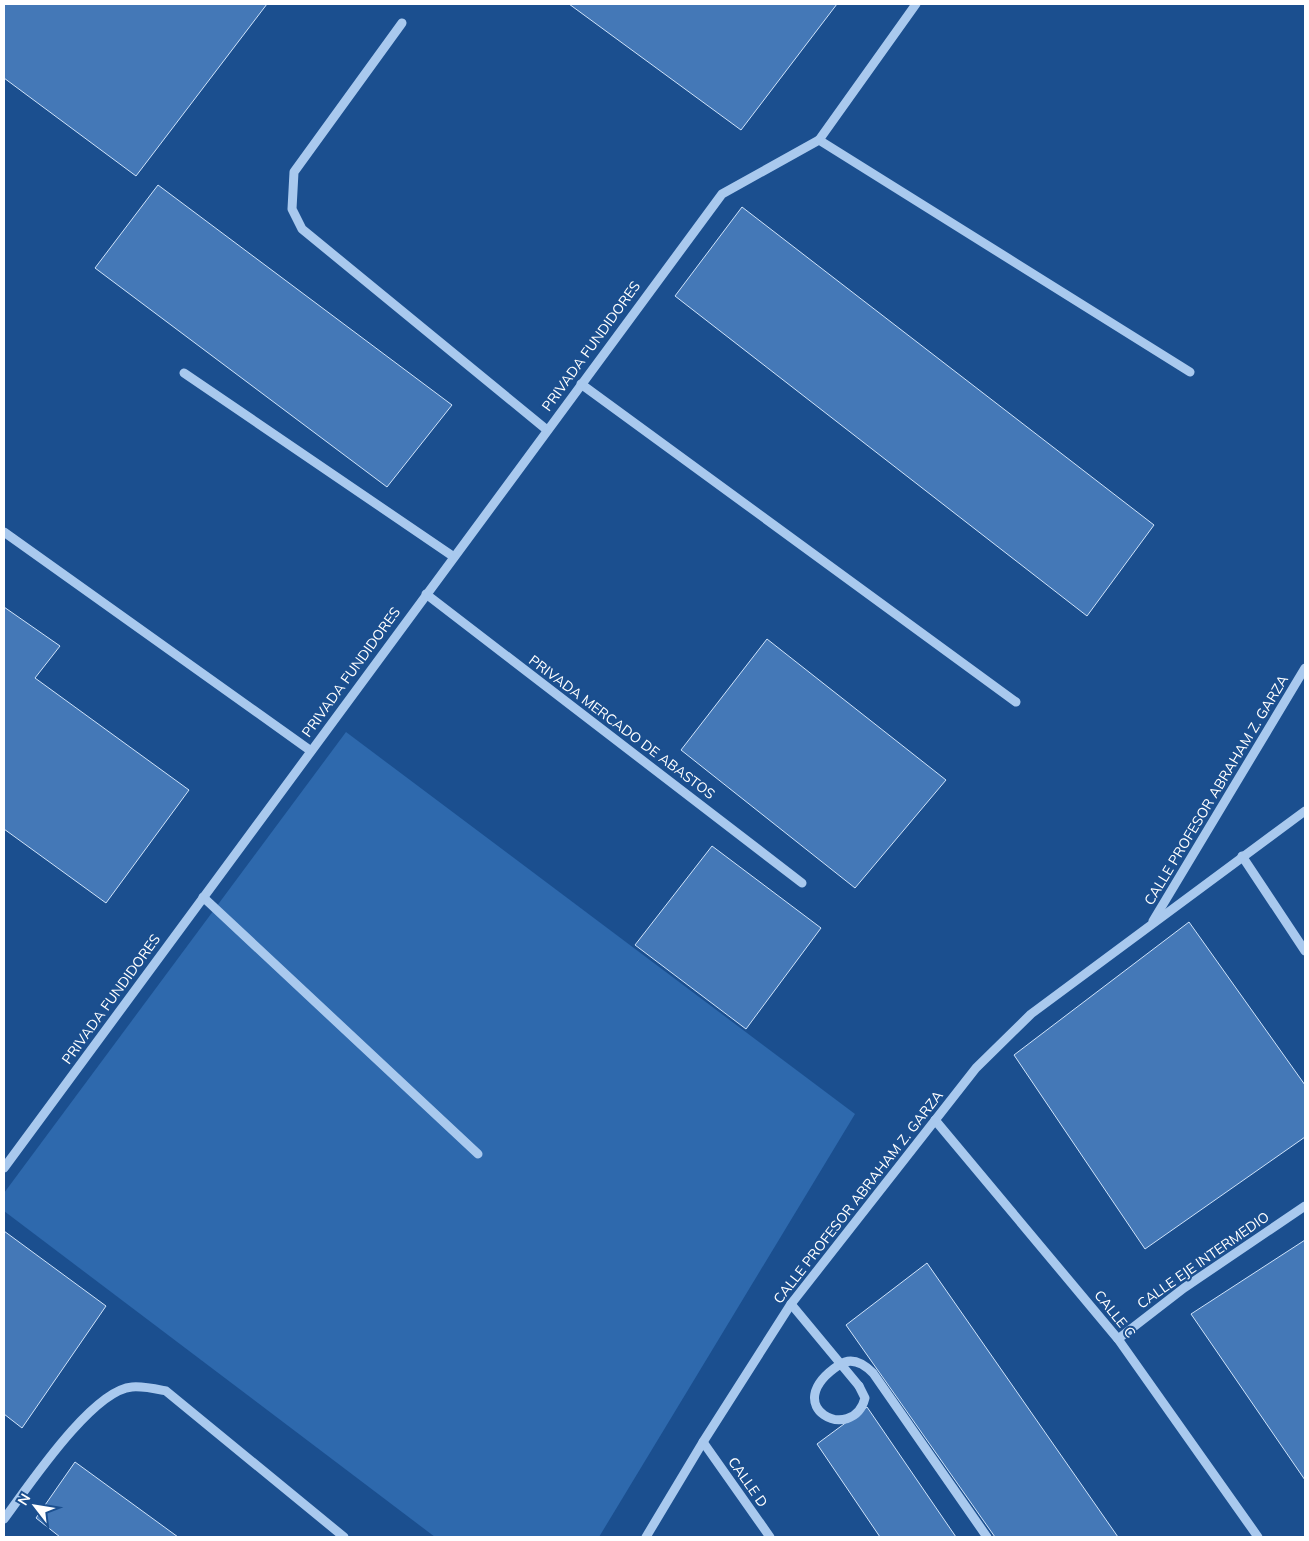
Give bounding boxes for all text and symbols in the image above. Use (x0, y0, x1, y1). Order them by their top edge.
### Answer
street label: PRIVADA FUNDIDORES (538, 277, 644, 415)
street label: PRIVADA FUNDIDORES (298, 603, 404, 741)
street label: PRIVADA MERCADO DE ABASTOS (525, 651, 719, 803)
street label: CALLE PROFESOR ABRAHAM Z. GARZA (1140, 671, 1292, 908)
street label: PRIVADA FUNDIDORES (58, 930, 164, 1068)
street label: CALLE PROFESOR ABRAHAM Z. GARZA (769, 1086, 947, 1307)
street label: CALLE EJE INTERMEDIO (1133, 1208, 1273, 1312)
street label: CALLE C (1090, 1286, 1140, 1342)
street label: CALLE D (724, 1453, 772, 1511)
north arrow (10, 1481, 60, 1531)
text: N (13, 1490, 34, 1508)

